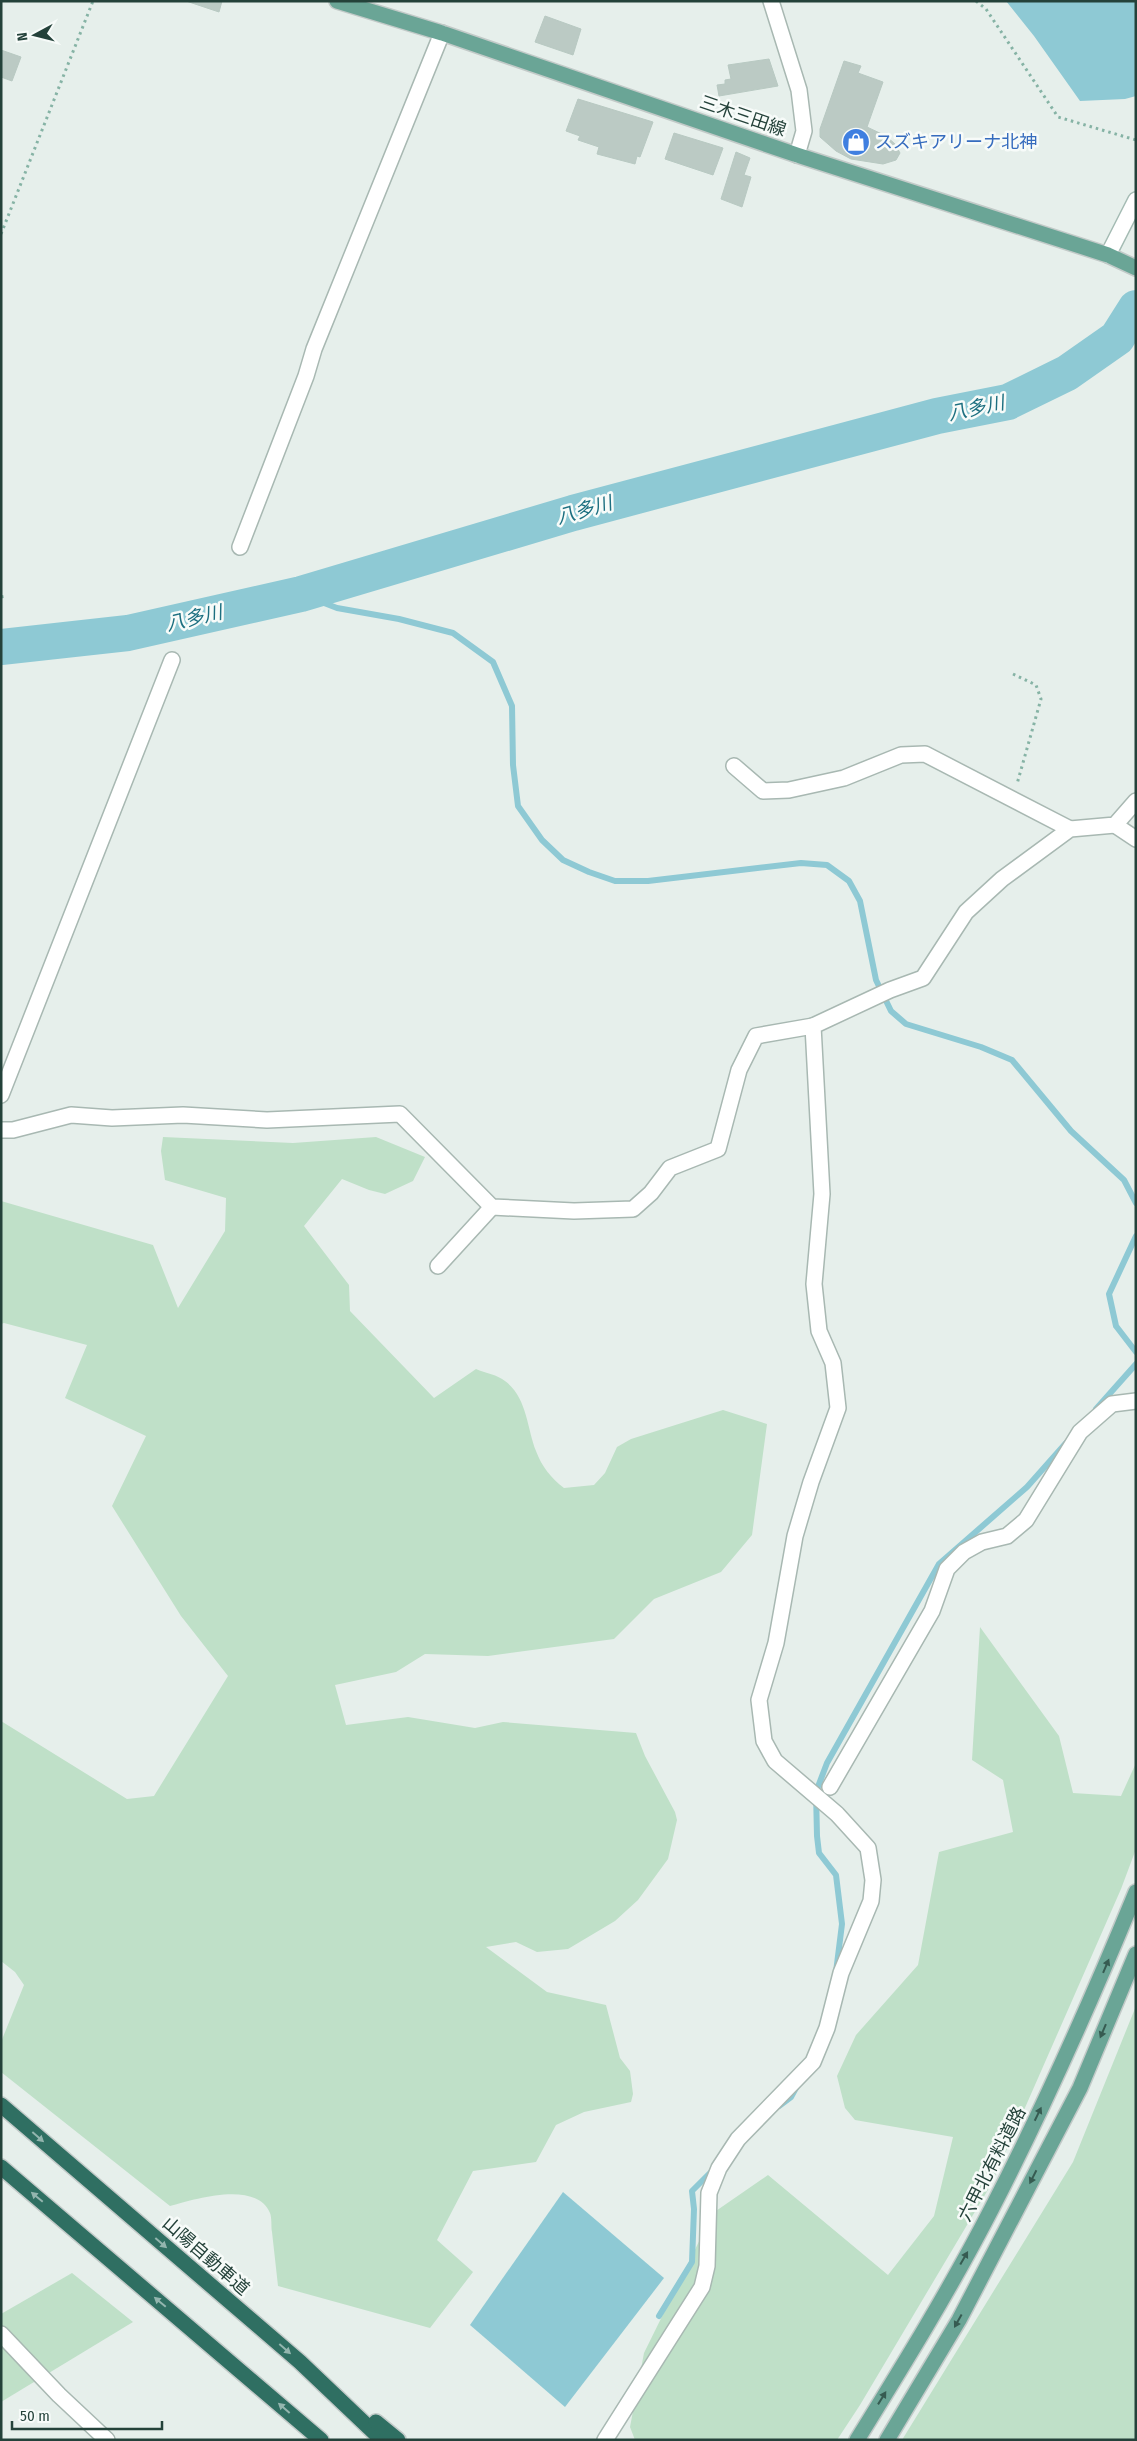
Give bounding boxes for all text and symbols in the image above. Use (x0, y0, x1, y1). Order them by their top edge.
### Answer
north arrow (10, 10, 60, 60)
text: N (14, 31, 32, 42)
street label: 三木三田線 (697, 91, 789, 141)
shop icon: スズキアリーナ北神 (841, 127, 871, 157)
place label: スズキアリーナ北神 (875, 131, 1037, 153)
water label: 八多川 (946, 390, 1008, 425)
water label: 八多川 (553, 491, 616, 529)
water label: 八多川 (164, 600, 226, 636)
one-way arrow (1102, 1959, 1110, 1973)
one-way arrow (1099, 2024, 1107, 2038)
street label: 六甲北有料道路 (954, 2103, 1030, 2225)
one-way arrow (1034, 2106, 1043, 2121)
one-way arrow (32, 2131, 44, 2143)
one-way arrow (1029, 2170, 1037, 2185)
one-way arrow (31, 2191, 43, 2203)
street label: 山陽自動車道 (158, 2212, 254, 2300)
one-way arrow (155, 2237, 167, 2249)
one-way arrow (960, 2251, 968, 2265)
one-way arrow (154, 2297, 167, 2308)
one-way arrow (954, 2314, 962, 2329)
one-way arrow (278, 2343, 291, 2354)
one-way arrow (878, 2392, 887, 2405)
scale bar (12, 2398, 162, 2430)
one-way arrow (278, 2402, 290, 2414)
text: 50 m (20, 2407, 50, 2425)

